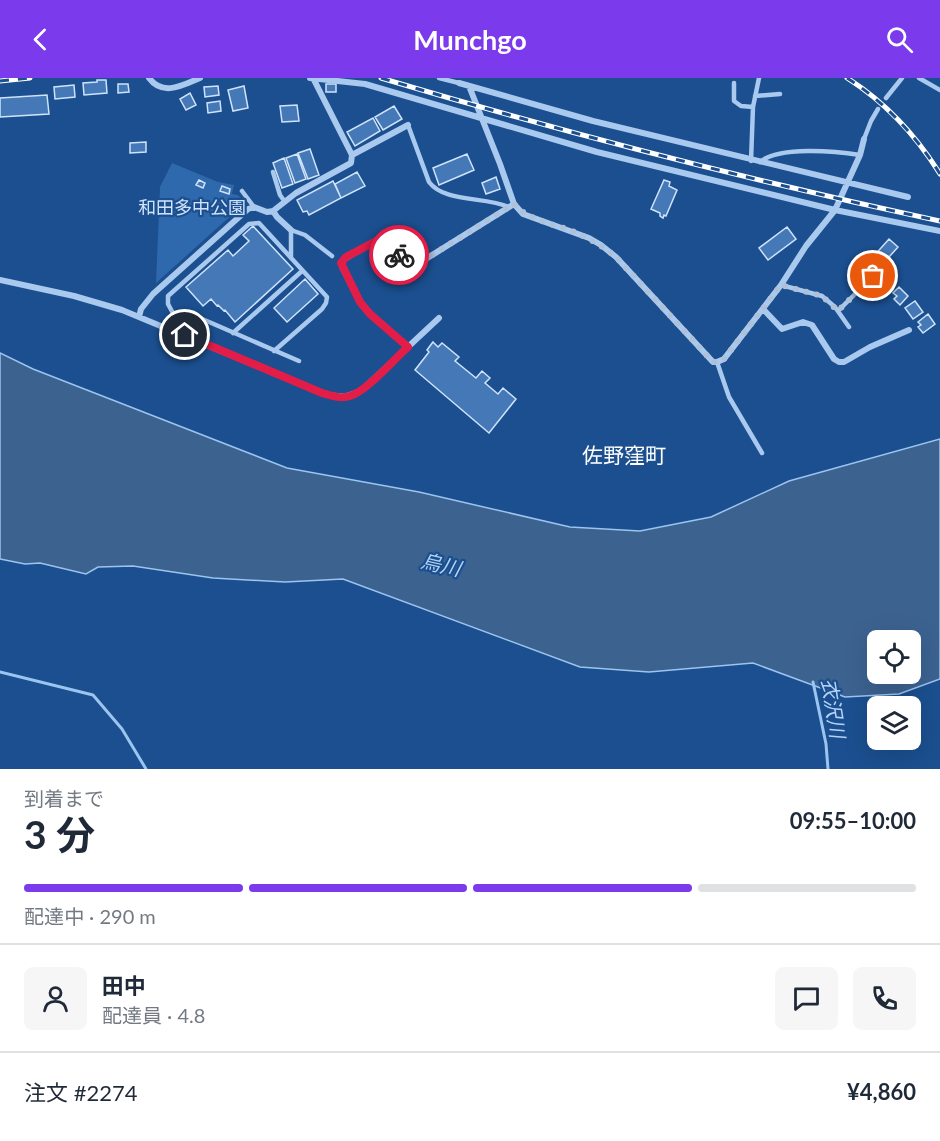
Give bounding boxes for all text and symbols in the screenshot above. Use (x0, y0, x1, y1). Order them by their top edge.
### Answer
icon: back (24, 23, 57, 56)
text: Munchgo (413, 23, 527, 56)
icon: search (883, 23, 916, 56)
park label: 和田多中公園 (138, 196, 246, 218)
courier (369, 225, 429, 285)
icon: bike (383, 239, 416, 272)
pin (847, 250, 898, 301)
icon: bag (856, 259, 889, 292)
pin (159, 309, 210, 360)
icon: home (168, 318, 201, 351)
district label: 佐野窪町 (582, 442, 666, 467)
water label: 烏川 (419, 548, 465, 581)
map controls (867, 630, 921, 750)
button: locate (867, 630, 921, 684)
water label: 衣沢川 (817, 676, 851, 741)
button: layers (867, 696, 921, 750)
text: 到着まで (24, 786, 104, 810)
text: 09:55–10:00 (790, 807, 916, 834)
text: 3 分 (24, 811, 95, 857)
text: 配達中 · 290 m (24, 904, 156, 928)
button: person (24, 967, 87, 1030)
button: chat (775, 967, 838, 1030)
button: phone (853, 967, 916, 1030)
text: 田中 (102, 972, 146, 999)
text: 配達員 · 4.8 (102, 1003, 205, 1027)
text: ¥4,860 (847, 1078, 916, 1105)
text: 注文 #2274 (24, 1079, 137, 1106)

